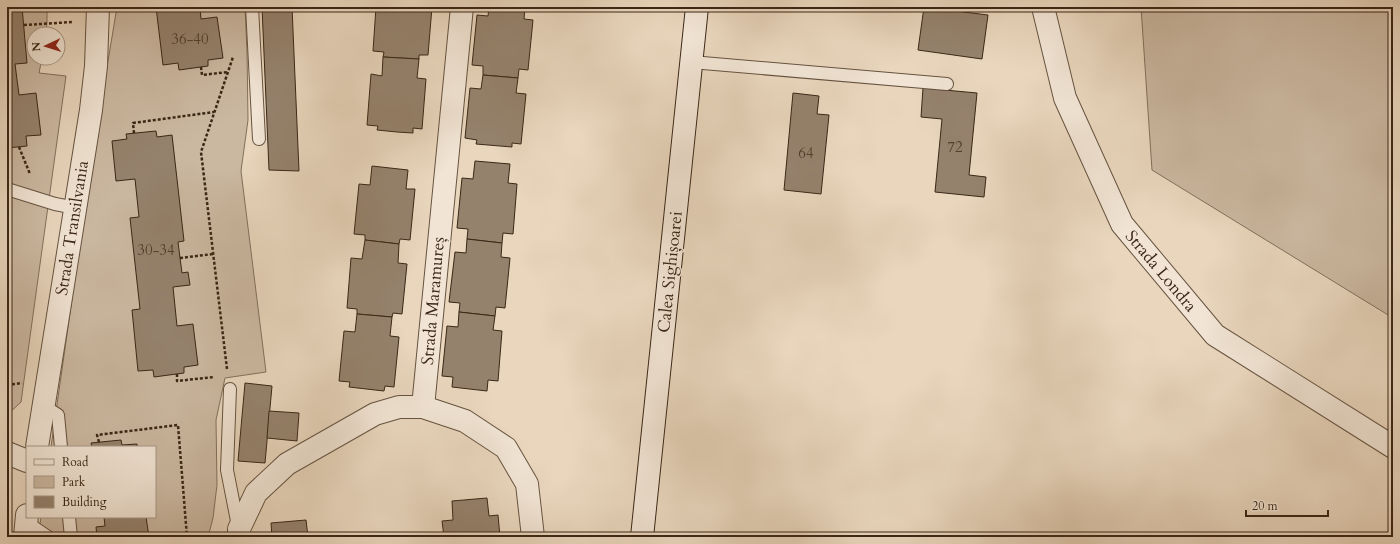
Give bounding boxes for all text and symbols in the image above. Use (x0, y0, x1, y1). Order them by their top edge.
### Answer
north arrow (26, 26, 66, 66)
house number: 36-40 (171, 29, 209, 49)
text: N (29, 41, 44, 52)
house number: 72 (947, 137, 963, 157)
house number: 64 (798, 143, 814, 163)
street label: Strada Transilvania (50, 158, 94, 297)
street label: Calea Sighișoarei (652, 210, 688, 334)
street label: Strada Londra (1120, 225, 1202, 317)
street label: Strada Maramureș (416, 236, 450, 366)
house number: 30-34 (137, 240, 175, 260)
legend (26, 446, 156, 518)
text: Road (62, 454, 89, 470)
text: Park (62, 474, 86, 490)
scale bar (1246, 492, 1328, 518)
text: Building (62, 494, 107, 510)
text: 20 m (1252, 498, 1279, 514)

